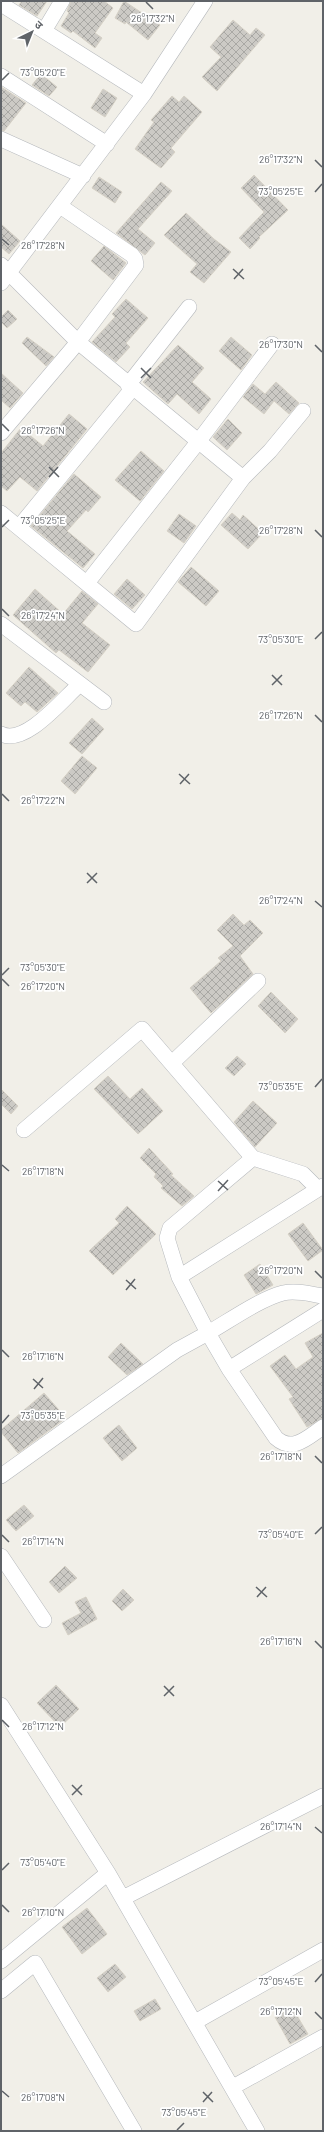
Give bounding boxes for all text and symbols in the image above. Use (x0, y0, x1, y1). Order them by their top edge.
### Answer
north arrow (12, 12, 52, 52)
text: 26°17'32"N (131, 12, 175, 24)
text: उ (32, 17, 46, 32)
text: 73°05'20"E (20, 66, 66, 78)
text: 26°17'32"N (259, 153, 303, 165)
text: 73°05'25"E (259, 185, 303, 197)
text: 26°17'28"N (21, 239, 65, 251)
text: 26°17'30"N (259, 338, 303, 350)
text: 26°17'26"N (21, 424, 65, 436)
text: 73°05'25"E (21, 514, 65, 526)
text: 26°17'28"N (259, 524, 303, 536)
text: 26°17'24"N (21, 609, 65, 621)
text: 73°05'30"E (258, 633, 304, 645)
text: 26°17'26"N (259, 709, 303, 721)
text: 26°17'22"N (21, 794, 65, 806)
text: 26°17'24"N (259, 894, 303, 906)
text: 73°05'30"E (20, 961, 66, 973)
text: 26°17'20"N (21, 980, 65, 992)
text: 73°05'35"E (259, 1080, 303, 1092)
text: 26°17'18"N (22, 1165, 64, 1177)
text: 26°17'20"N (259, 1264, 303, 1276)
text: 26°17'16"N (22, 1350, 64, 1362)
text: 73°05'35"E (21, 1409, 65, 1421)
text: 26°17'18"N (260, 1450, 302, 1462)
text: 73°05'40"E (258, 1528, 304, 1540)
text: 26°17'14"N (22, 1535, 64, 1547)
text: 26°17'16"N (260, 1635, 302, 1647)
text: 26°17'12"N (22, 1720, 64, 1732)
text: 26°17'14"N (260, 1820, 302, 1832)
text: 73°05'40"E (20, 1856, 66, 1868)
text: 26°17'10"N (22, 1906, 64, 1918)
text: 73°05'45"E (258, 1975, 304, 1987)
text: 26°17'12"N (260, 2005, 302, 2017)
text: 26°17'08"N (21, 2091, 65, 2103)
text: 73°05'45"E (161, 2106, 207, 2118)

